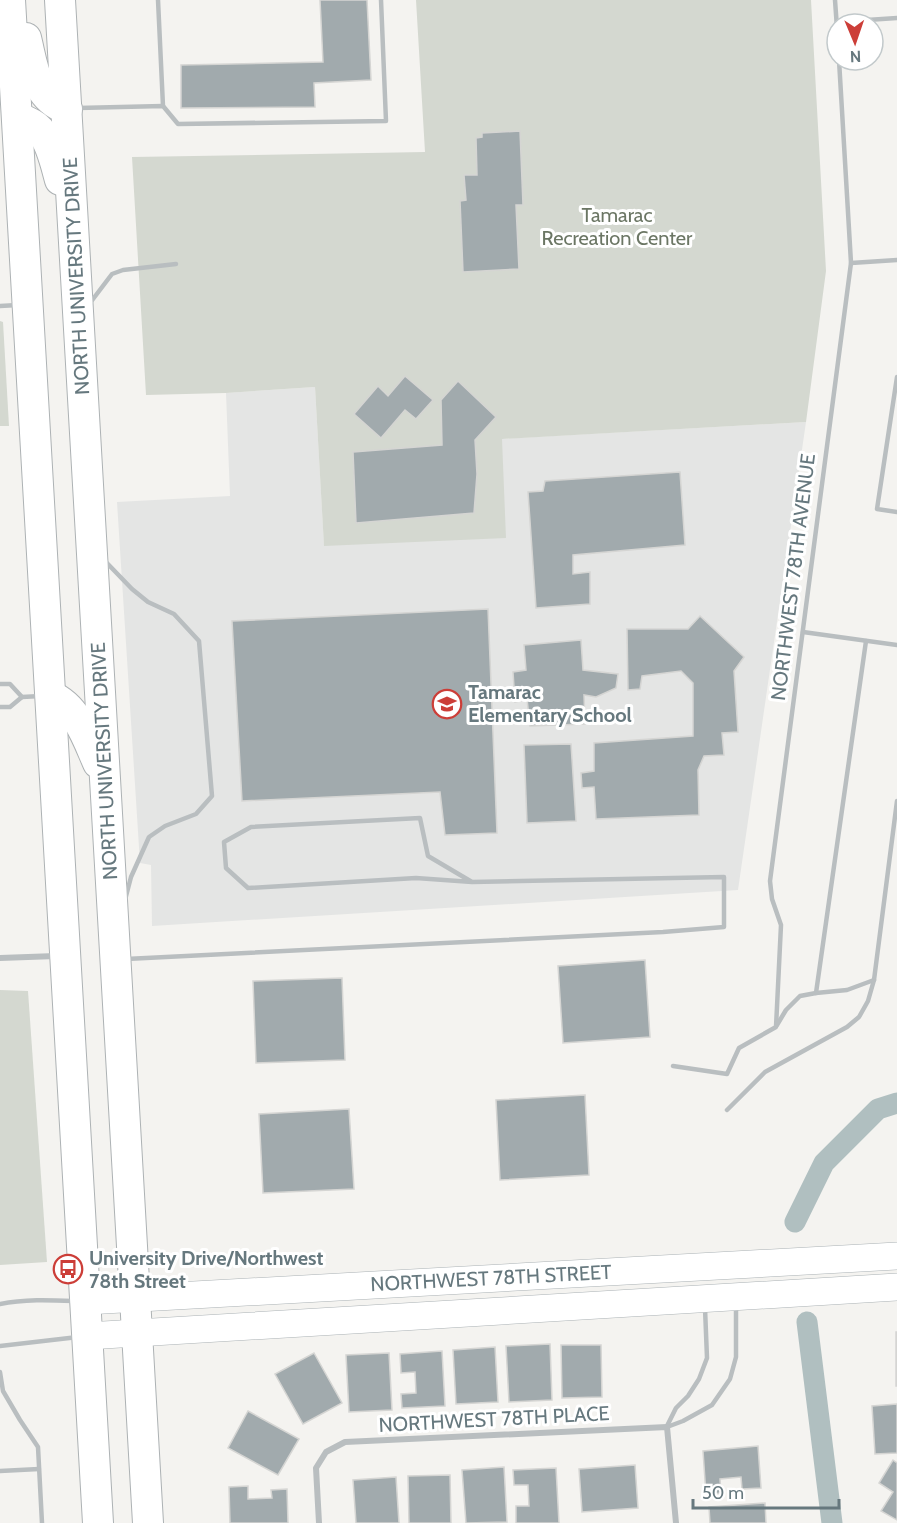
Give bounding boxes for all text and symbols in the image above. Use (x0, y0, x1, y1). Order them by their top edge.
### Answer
north arrow (825, 12, 885, 72)
text: N (850, 47, 861, 66)
street label: NORTH UNIVERSITY DRIVE (58, 157, 94, 395)
park label: Tamarac Recreation Center (542, 203, 693, 250)
street label: NORTHWEST 78TH AVENUE (766, 452, 820, 702)
street label: NORTH UNIVERSITY DRIVE (86, 642, 122, 880)
place label: Tamarac Elementary School (468, 680, 632, 727)
school or university icon: Tamarac Elementary School (431, 688, 463, 720)
place label: University Drive/Northwest 78th Street (89, 1246, 323, 1293)
bus stop icon: University Drive/Northwest 78th Street (52, 1253, 84, 1285)
street label: NORTHWEST 78TH STREET (370, 1260, 613, 1296)
street label: NORTHWEST 78TH PLACE (378, 1401, 610, 1437)
scale bar (693, 1472, 838, 1510)
text: 50 m (702, 1482, 744, 1504)

